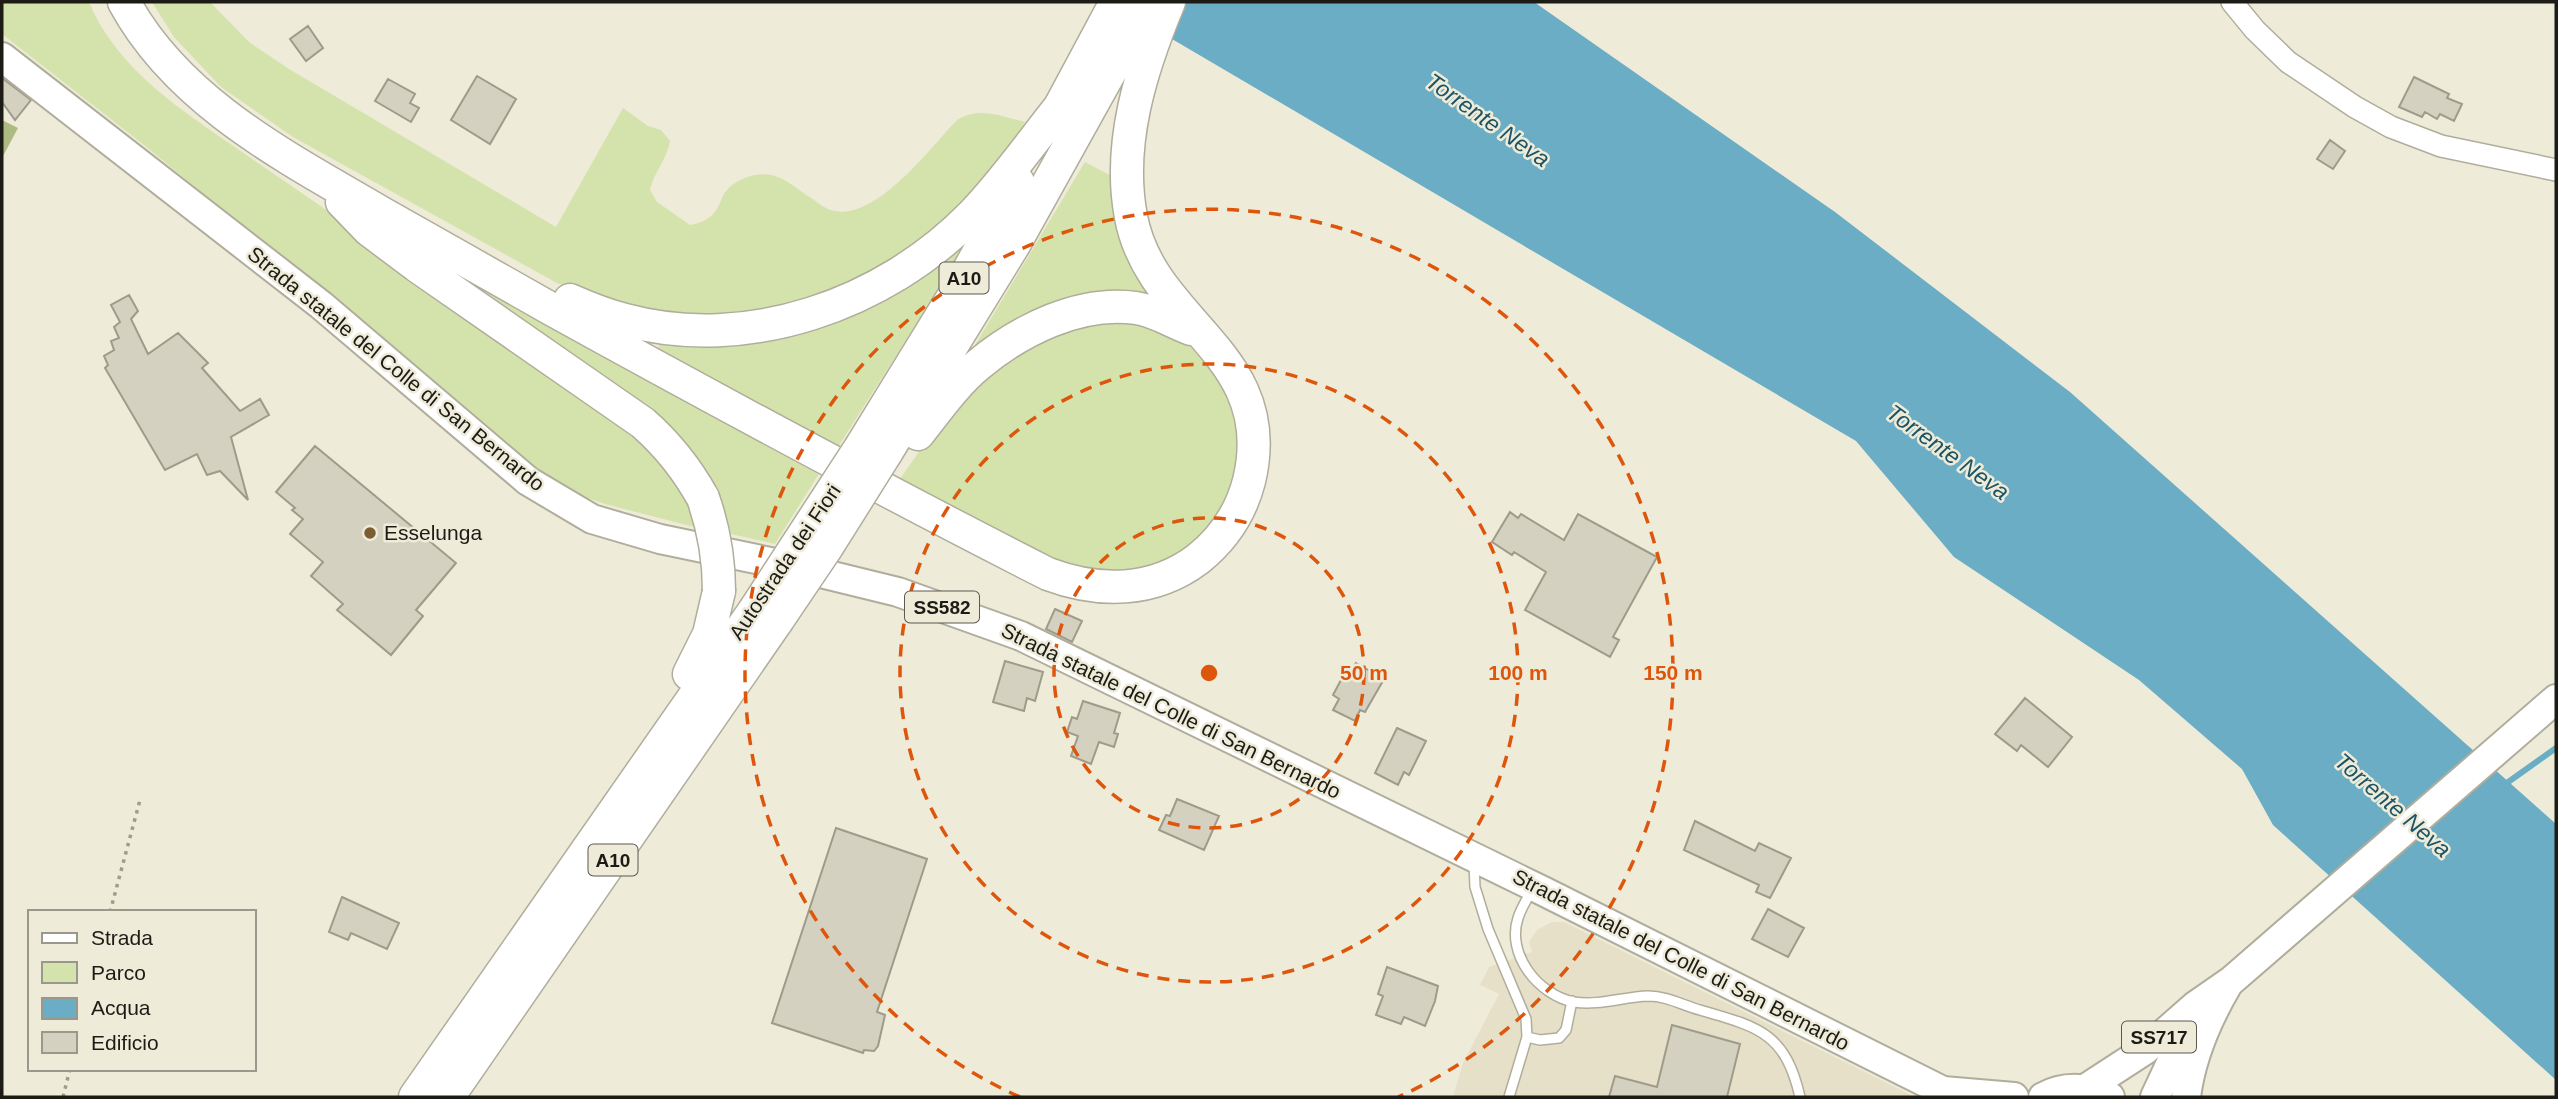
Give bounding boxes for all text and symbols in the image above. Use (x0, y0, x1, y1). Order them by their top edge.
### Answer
water label: Torrente Neva (1421, 68, 1555, 172)
street label: Strada statale del Colle di San Bernardo (243, 242, 549, 495)
road number: A10 (940, 262, 988, 294)
water label: Torrente Neva (1882, 399, 2014, 505)
street label: Autostrada dei Fiori (724, 480, 845, 644)
place label: Esselunga (384, 521, 482, 544)
marker: Esselunga (362, 525, 378, 541)
road number: SS582 (905, 592, 979, 622)
street label: Strada statale del Colle di San Bernardo (998, 618, 1345, 803)
centre of rings (1197, 661, 1221, 685)
text: 50 m (1340, 661, 1388, 684)
text: 100 m (1488, 661, 1548, 684)
text: 150 m (1643, 661, 1703, 684)
water label: Torrente Neva (2330, 748, 2456, 862)
road number: A10 (588, 845, 638, 876)
street label: Strada statale del Colle di San Bernardo (1509, 864, 1853, 1055)
legend (28, 910, 256, 1071)
text: Strada (91, 926, 153, 949)
text: Parco (91, 961, 146, 984)
text: Acqua (91, 996, 151, 1019)
road number: SS717 (2122, 1021, 2196, 1052)
text: Edificio (91, 1031, 159, 1054)

